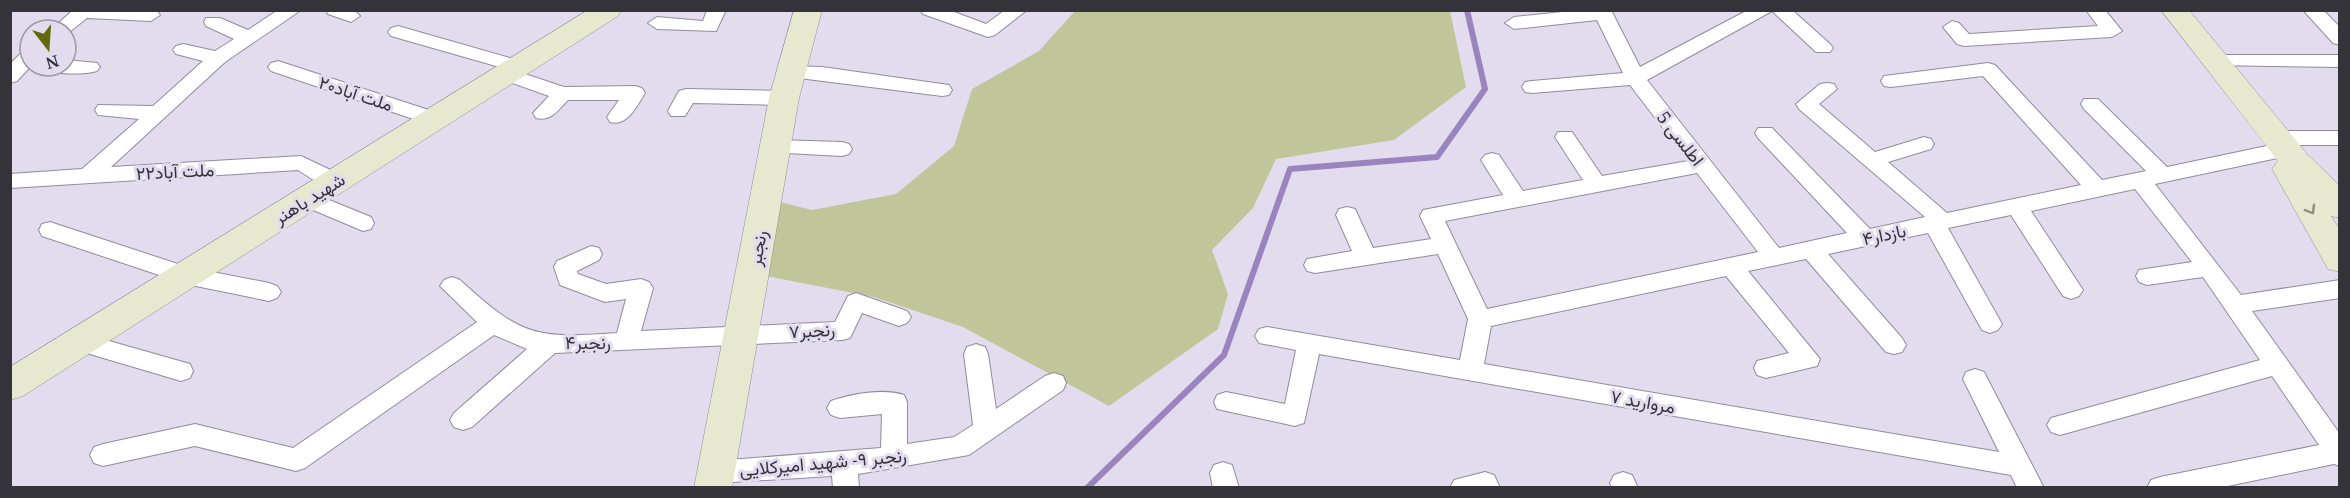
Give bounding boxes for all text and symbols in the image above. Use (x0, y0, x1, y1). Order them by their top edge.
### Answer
north arrow (18, 18, 78, 78)
text: N (43, 50, 62, 75)
street label: ملت آباد۲۰ (316, 70, 396, 116)
street label: اطلسی 5 (1652, 106, 1710, 170)
street label: ملت آباد۲۲ (135, 157, 215, 185)
street label: شهید باهنر (268, 167, 349, 230)
one-way arrow (2304, 204, 2315, 214)
street label: بازدار۴ (1860, 218, 1908, 250)
street label: رنجبر (742, 228, 772, 269)
street label: رنجبر۷ (788, 317, 836, 343)
street label: رنجبر۴ (565, 330, 611, 354)
street label: مروارید ۷ (1609, 384, 1677, 418)
street label: رنجبر ۹- شهید امیرکلایی (738, 443, 908, 481)

